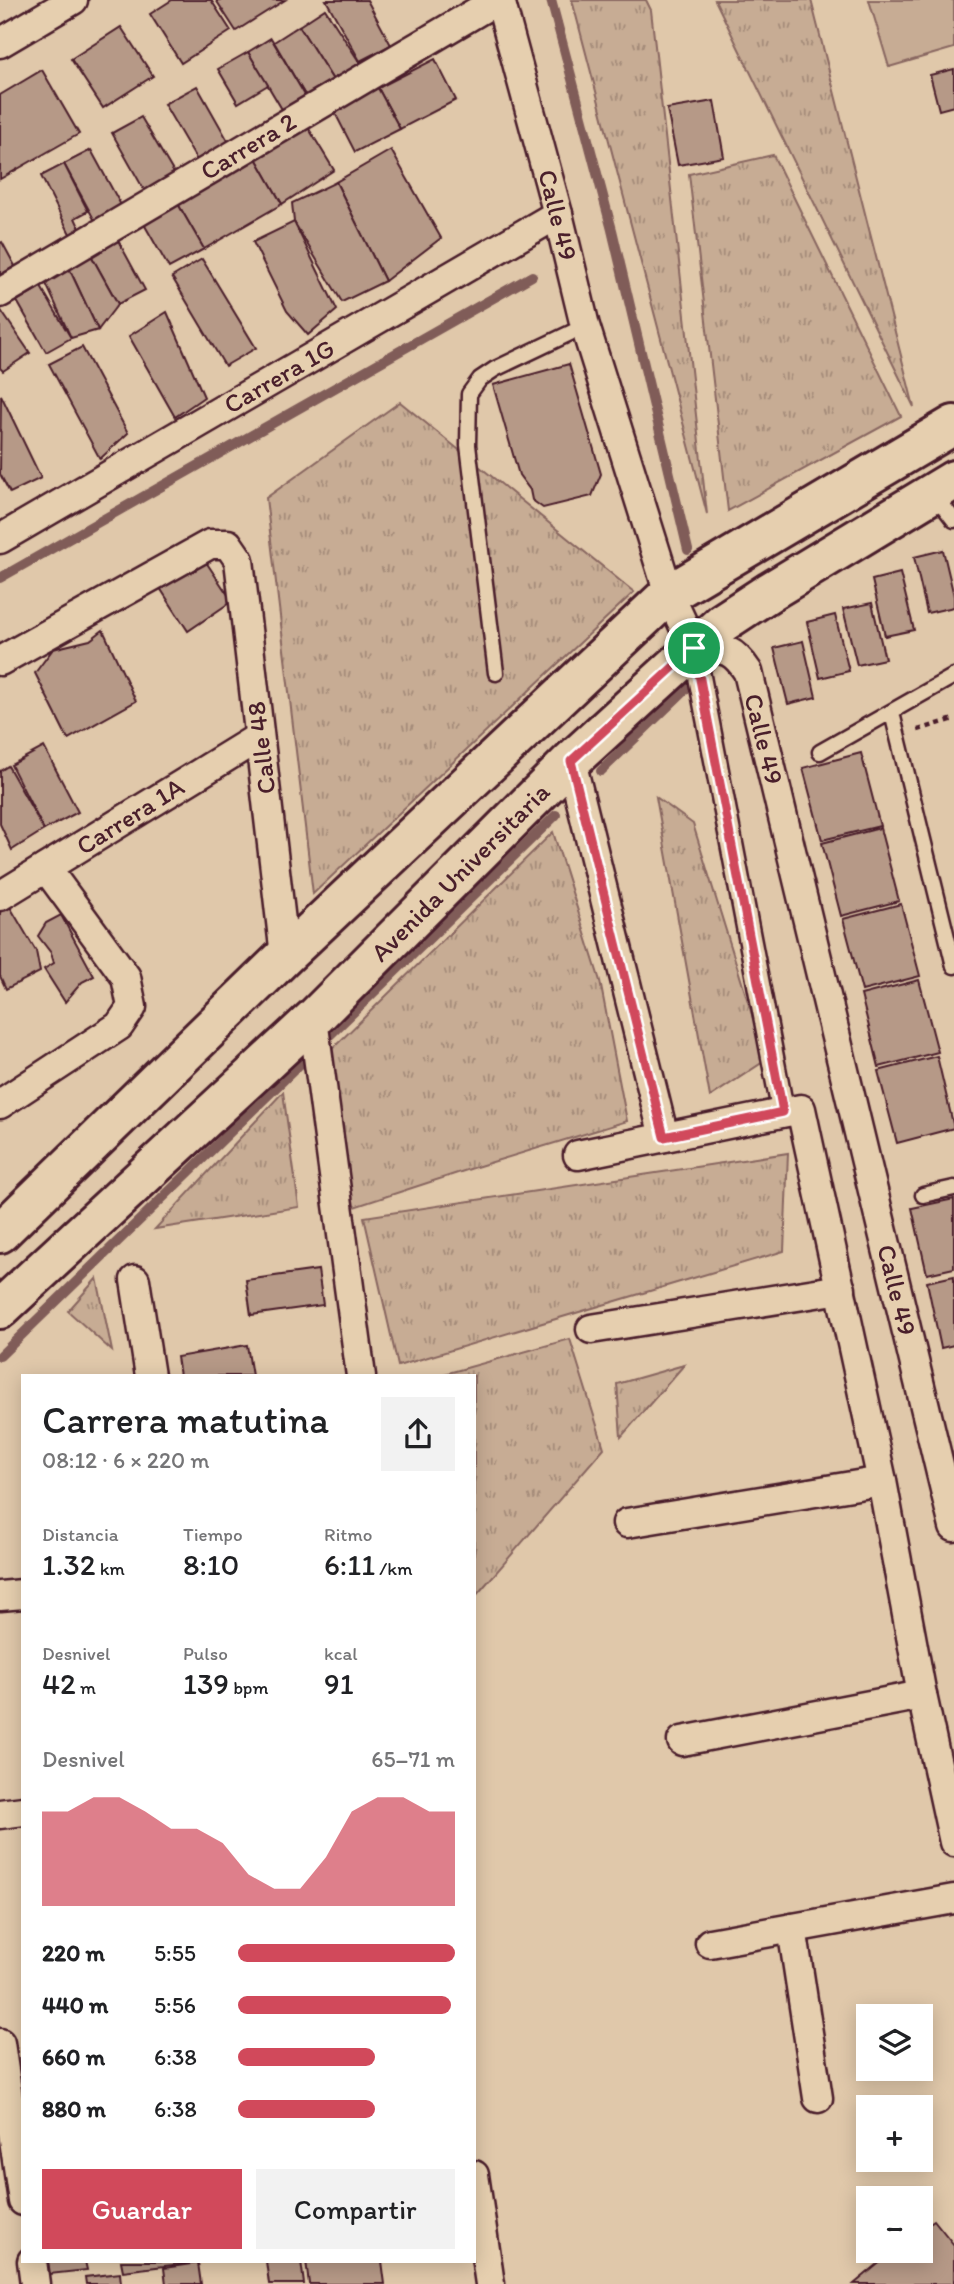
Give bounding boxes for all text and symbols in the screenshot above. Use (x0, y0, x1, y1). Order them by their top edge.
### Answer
street label: Carrera 2 (194, 105, 302, 187)
street label: Calle 49 (531, 166, 585, 264)
street label: Carrera 1G (218, 332, 340, 420)
pin (664, 618, 724, 678)
icon: arrive (675, 629, 713, 667)
street label: Calle 49 (737, 690, 791, 788)
street label: Calle 48 (239, 700, 283, 796)
street label: Carrera 1A (70, 770, 190, 862)
street label: Avenida Universitaria (364, 776, 556, 968)
street label: Calle 49 (870, 1241, 924, 1339)
text: Carrera matutina (42, 1397, 329, 1443)
button: share (381, 1397, 455, 1471)
text: 08:12 · 6 × 220 m (42, 1446, 210, 1474)
text: Distancia (42, 1523, 119, 1546)
text: Tiempo (183, 1523, 243, 1546)
text: Ritmo (324, 1523, 372, 1546)
text: 1.32 (42, 1546, 95, 1583)
text: 8:10 (183, 1546, 239, 1583)
text: 6:11 (324, 1546, 375, 1583)
text: km (95, 1557, 125, 1580)
text: /km (375, 1557, 412, 1580)
text: Desnivel (42, 1642, 110, 1665)
text: Pulso (183, 1642, 228, 1665)
text: kcal (324, 1642, 358, 1665)
text: 42 (42, 1665, 76, 1702)
text: 139 (183, 1665, 229, 1702)
text: 91 (324, 1665, 354, 1702)
text: m (76, 1676, 96, 1699)
text: bpm (229, 1676, 269, 1699)
text: Desnivel (42, 1745, 125, 1773)
text: 65–71 m (371, 1745, 455, 1773)
text: 220 m (42, 1939, 105, 1967)
text: 5:55 (154, 1939, 196, 1967)
text: 440 m (42, 1991, 108, 2019)
text: 5:56 (154, 1991, 196, 2019)
map controls (856, 2004, 933, 2263)
button: layers (856, 2004, 933, 2081)
text: 660 m (42, 2043, 105, 2071)
text: 6:38 (154, 2043, 197, 2071)
text: 880 m (42, 2095, 106, 2123)
text: 6:38 (154, 2095, 197, 2123)
button: + (856, 2095, 933, 2172)
button: Guardar (42, 2169, 242, 2249)
button: Compartir (256, 2169, 455, 2249)
button: − (856, 2186, 933, 2263)

